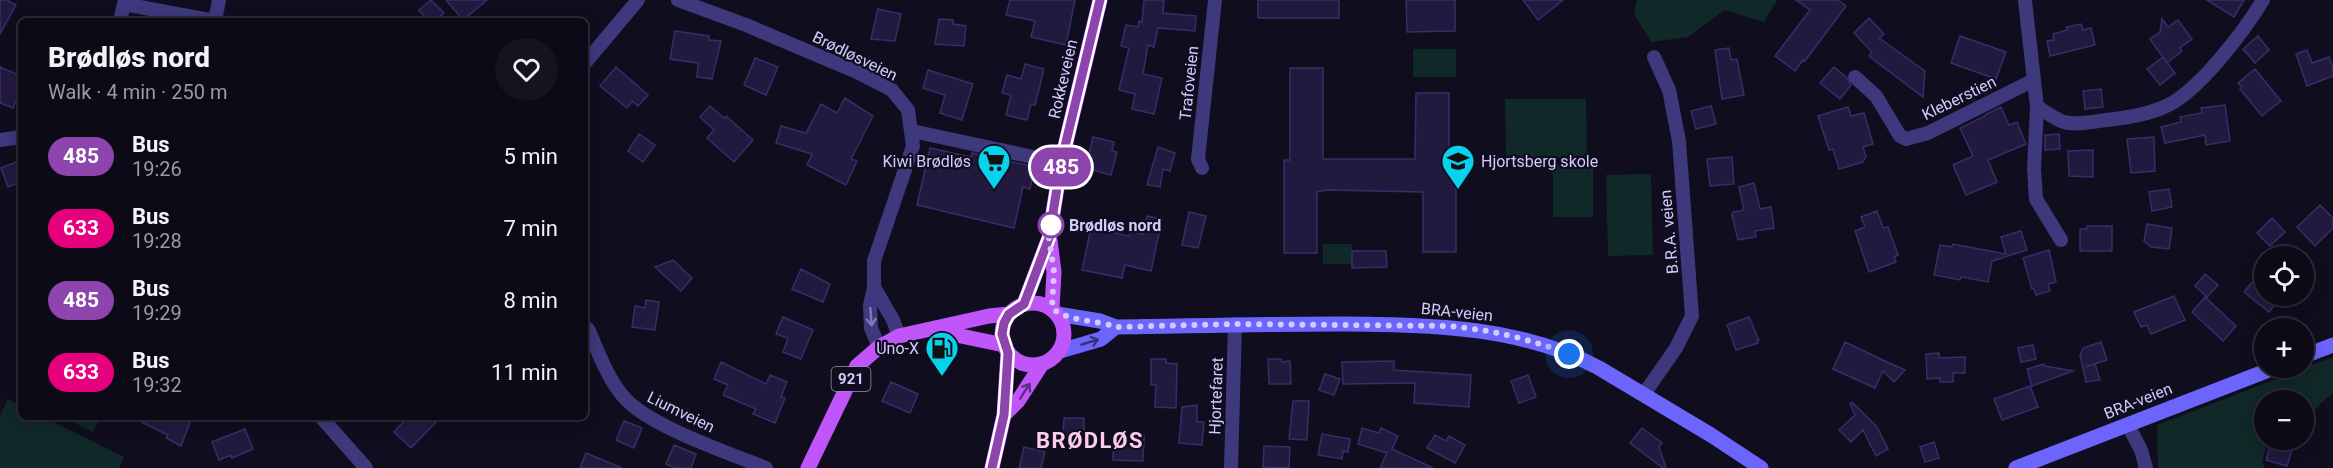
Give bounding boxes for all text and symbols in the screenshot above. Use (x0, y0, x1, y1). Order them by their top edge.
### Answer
street label: Brødløsveien (809, 27, 901, 85)
button: heart (495, 38, 558, 101)
street label: Rokkeveien (1045, 38, 1081, 120)
text: Brødløs nord (48, 41, 210, 74)
street label: Trafoveien (1176, 45, 1202, 121)
street label: Kleberstien (1919, 72, 1999, 124)
text: Walk · 4 min · 250 m (48, 80, 227, 104)
text: Bus (132, 132, 170, 157)
supermarket icon: Kiwi Brødløs (976, 143, 1012, 190)
school or university icon: Hjortsberg skole (1440, 143, 1476, 190)
text: 485 (63, 144, 99, 168)
text: 5 min (503, 144, 558, 169)
line badge: 485 (1026, 148, 1096, 186)
place label: Kiwi Brødløs (882, 152, 971, 171)
place label: Hjortsberg skole (1481, 152, 1598, 171)
text: 485 (1043, 155, 1079, 179)
text: 19:26 (132, 157, 182, 181)
street label: B.R.A. veien (1656, 189, 1682, 275)
text: Bus (132, 204, 170, 229)
marker: Brødløs nord (1038, 212, 1064, 238)
text: 633 (63, 216, 99, 240)
text: 7 min (503, 216, 558, 241)
place label: Brødløs nord (1069, 216, 1161, 235)
text: 19:28 (132, 229, 182, 253)
map controls (2254, 246, 2314, 450)
button: locate (2254, 246, 2314, 306)
text: Bus (132, 276, 170, 301)
text: 485 (63, 288, 99, 312)
text: 8 min (503, 288, 558, 313)
street label: BRA-veien (1420, 299, 1494, 325)
text: 19:29 (132, 301, 182, 325)
one-way arrow (865, 307, 876, 327)
button: + (2254, 318, 2314, 378)
fuel station icon: Uno-X (924, 330, 960, 377)
one-way arrow (1080, 336, 1099, 347)
place label: Uno-X (876, 339, 919, 358)
your location (1554, 339, 1584, 369)
text: Bus (132, 348, 170, 373)
street label: Hjortefaret (1205, 357, 1227, 435)
text: 633 (63, 360, 99, 384)
text: 11 min (491, 360, 558, 385)
road number: 921 (832, 367, 870, 391)
text: 19:32 (132, 373, 182, 397)
street label: BRA-veien (2101, 379, 2175, 423)
one-way arrow (1019, 383, 1031, 400)
street label: Liumveien (644, 388, 718, 436)
button: − (2254, 390, 2314, 450)
district label: BRØDLØS (1036, 428, 1144, 453)

